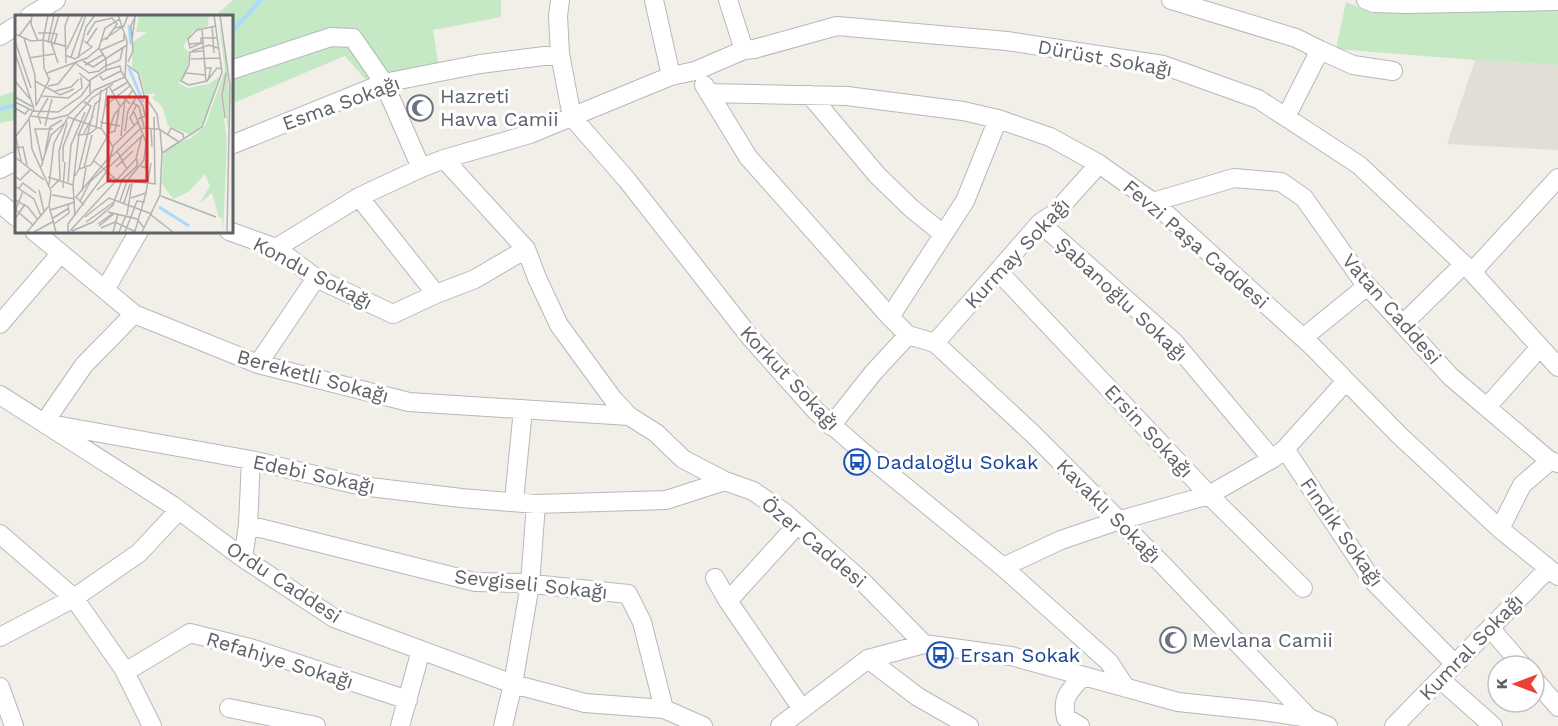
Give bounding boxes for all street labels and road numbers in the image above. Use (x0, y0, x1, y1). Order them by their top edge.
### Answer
street label: Dürüst Sokağı (1036, 34, 1174, 82)
street label: Esma Sokağı (279, 71, 403, 135)
street label: Fevzi Paşa Caddesi (1118, 174, 1274, 314)
street label: Kurmay Sokağı (960, 193, 1074, 313)
street label: Kondu Sokağı (249, 232, 377, 314)
street label: Şabanoğlu Sokağı (1051, 232, 1193, 366)
street label: Vatan Caddesi (1337, 249, 1447, 369)
street label: Korkut Sokağı (735, 321, 845, 435)
street label: Bereketli Sokağı (235, 344, 391, 408)
street label: Ersin Sokağı (1100, 379, 1198, 483)
street label: Edebi Sokağı (251, 449, 377, 499)
street label: Kavaklı Sokağı (1052, 454, 1166, 568)
street label: Fındık Sokağı (1295, 473, 1389, 591)
street label: Özer Caddesi (757, 491, 871, 593)
street label: Ordu Caddesi (222, 536, 346, 628)
street label: Sevgiseli Sokağı (453, 564, 609, 604)
street label: Kumral Sokağı (1414, 589, 1528, 705)
street label: Refahiye Sokağı (204, 626, 356, 694)

